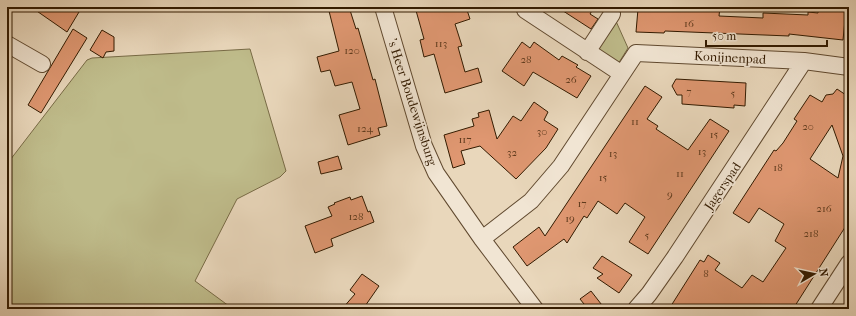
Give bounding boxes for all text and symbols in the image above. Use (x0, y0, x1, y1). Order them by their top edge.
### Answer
house number: 16 (684, 17, 694, 30)
scale bar (706, 22, 827, 48)
text: 50 m (712, 29, 736, 43)
street label: 's Heer Boudewijnsburg (385, 37, 441, 169)
house number: 113 (435, 37, 447, 50)
house number: 120 (344, 44, 360, 57)
street label: Konijnenpad (694, 48, 767, 67)
house number: 28 (520, 53, 532, 66)
house number: 26 (565, 73, 577, 86)
house number: 7 (686, 85, 692, 98)
house number: 5 (731, 87, 736, 100)
house number: 11 (631, 115, 639, 128)
house number: 20 (802, 120, 814, 133)
house number: 124 (357, 122, 374, 135)
house number: 30 (537, 125, 547, 138)
house number: 15 (710, 128, 719, 141)
house number: 117 (458, 133, 472, 146)
house number: 13 (698, 145, 706, 158)
house number: 32 (507, 146, 517, 159)
house number: 13 (609, 147, 617, 160)
street label: Jagerspad (700, 159, 744, 214)
house number: 18 (773, 161, 783, 174)
house number: 11 (676, 167, 684, 180)
house number: 15 (599, 171, 608, 184)
house number: 9 (667, 188, 673, 201)
house number: 17 (577, 197, 587, 210)
house number: 216 (816, 202, 832, 215)
house number: 128 (348, 210, 364, 223)
house number: 19 (565, 212, 575, 225)
house number: 218 (803, 227, 819, 240)
house number: 5 (645, 229, 650, 242)
north arrow (794, 254, 834, 294)
house number: 8 (703, 267, 709, 280)
text: N (816, 267, 831, 278)

